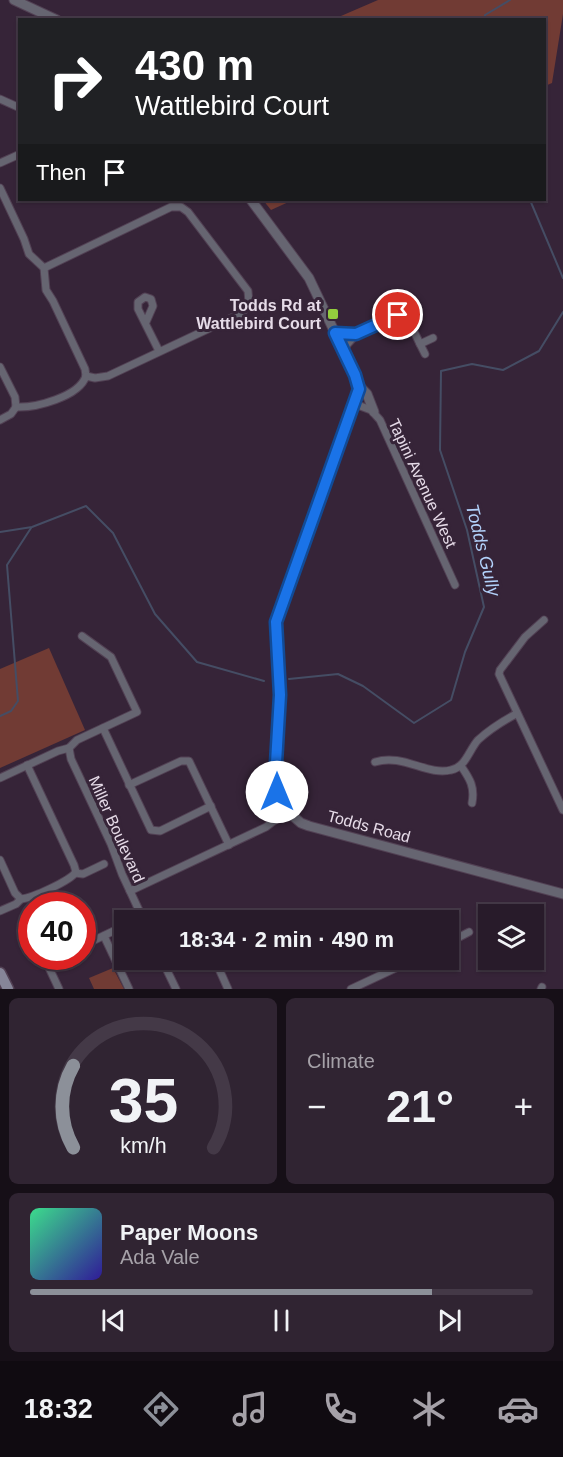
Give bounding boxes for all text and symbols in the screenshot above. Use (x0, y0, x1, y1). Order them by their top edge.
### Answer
icon: right (36, 42, 114, 120)
text: 430 m (135, 42, 254, 89)
text: Wattlebird Court (135, 91, 329, 121)
icon: arrive (98, 156, 131, 189)
text: Then (36, 160, 86, 185)
pin (372, 289, 423, 340)
place label: Todds Rd at Wattlebird Court (196, 297, 322, 332)
icon: arrive (381, 298, 414, 331)
marker: Todds Rd at Wattlebird Court (326, 307, 340, 321)
street label: Tapini Avenue West (385, 416, 460, 551)
water label: Todds Gully (462, 502, 504, 599)
position arrow (245, 760, 309, 824)
street label: Miller Boulevard (85, 773, 148, 885)
street label: Todds Road (325, 807, 412, 846)
speed limit sign: 40 (18, 892, 96, 970)
map controls (478, 904, 544, 970)
button: layers (478, 904, 544, 970)
text: 18:34 · 2 min · 490 m (179, 927, 394, 952)
text: Climate (307, 1050, 375, 1072)
text: 35 (108, 1066, 178, 1135)
text: 21° (386, 1081, 454, 1132)
text: − (307, 1088, 326, 1125)
text: + (514, 1088, 533, 1125)
text: km/h (120, 1134, 166, 1158)
text: Paper Moons (120, 1220, 258, 1245)
text: Ada Vale (120, 1246, 200, 1268)
icon: previous (97, 1304, 130, 1337)
icon: pause (265, 1304, 298, 1337)
icon: next (433, 1304, 466, 1337)
icon: directions (140, 1388, 182, 1430)
icon: music (229, 1388, 271, 1430)
icon: phone (319, 1388, 361, 1430)
icon: climate (408, 1388, 450, 1430)
icon: car (497, 1388, 539, 1430)
text: 18:32 (24, 1394, 93, 1424)

